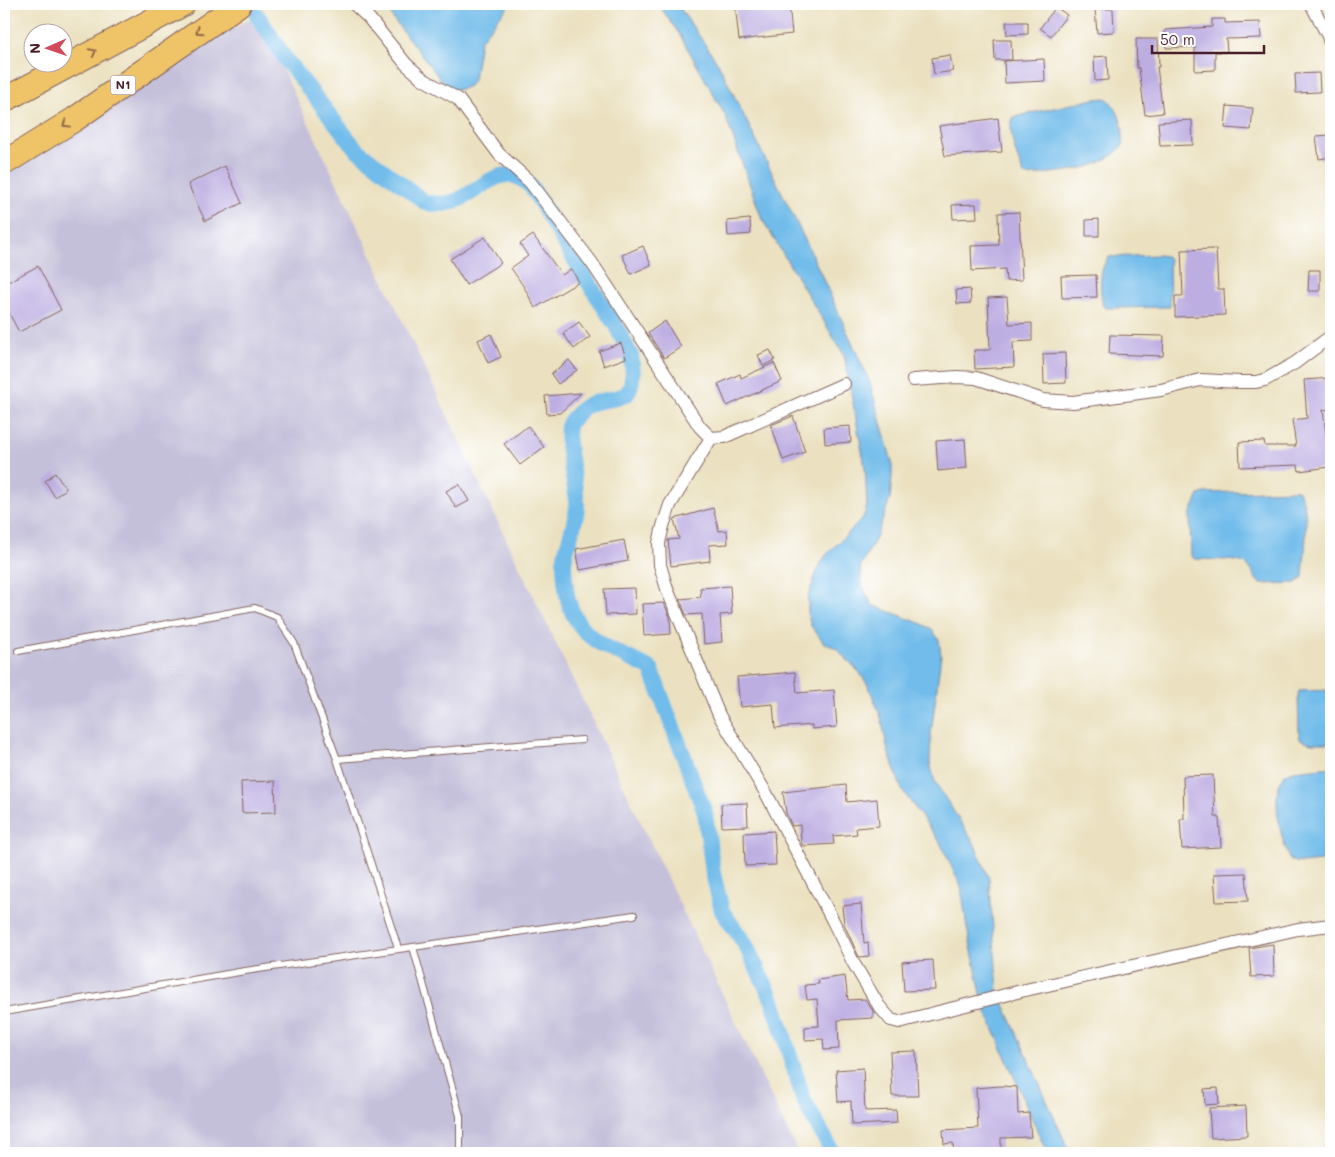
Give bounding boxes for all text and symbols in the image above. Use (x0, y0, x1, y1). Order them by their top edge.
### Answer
north arrow (22, 22, 72, 72)
scale bar (1152, 22, 1265, 54)
one-way arrow (195, 25, 205, 34)
text: 50 m (1160, 29, 1195, 49)
text: N (25, 43, 44, 54)
one-way arrow (88, 48, 97, 58)
road number: N1 (110, 76, 136, 94)
one-way arrow (62, 118, 71, 128)

